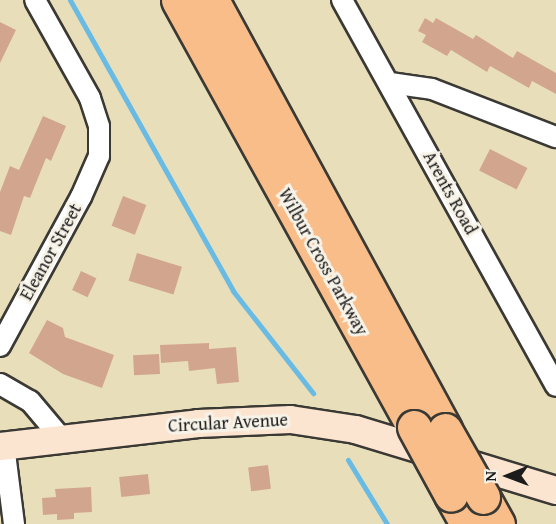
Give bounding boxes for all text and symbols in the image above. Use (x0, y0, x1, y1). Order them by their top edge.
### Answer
street label: Arents Road (418, 148, 482, 238)
street label: Wilbur Cross Parkway (274, 185, 372, 339)
street label: Eleanor Street (16, 200, 86, 304)
street label: Circular Avenue (168, 409, 288, 437)
north arrow (478, 446, 538, 506)
text: N (478, 471, 502, 482)

